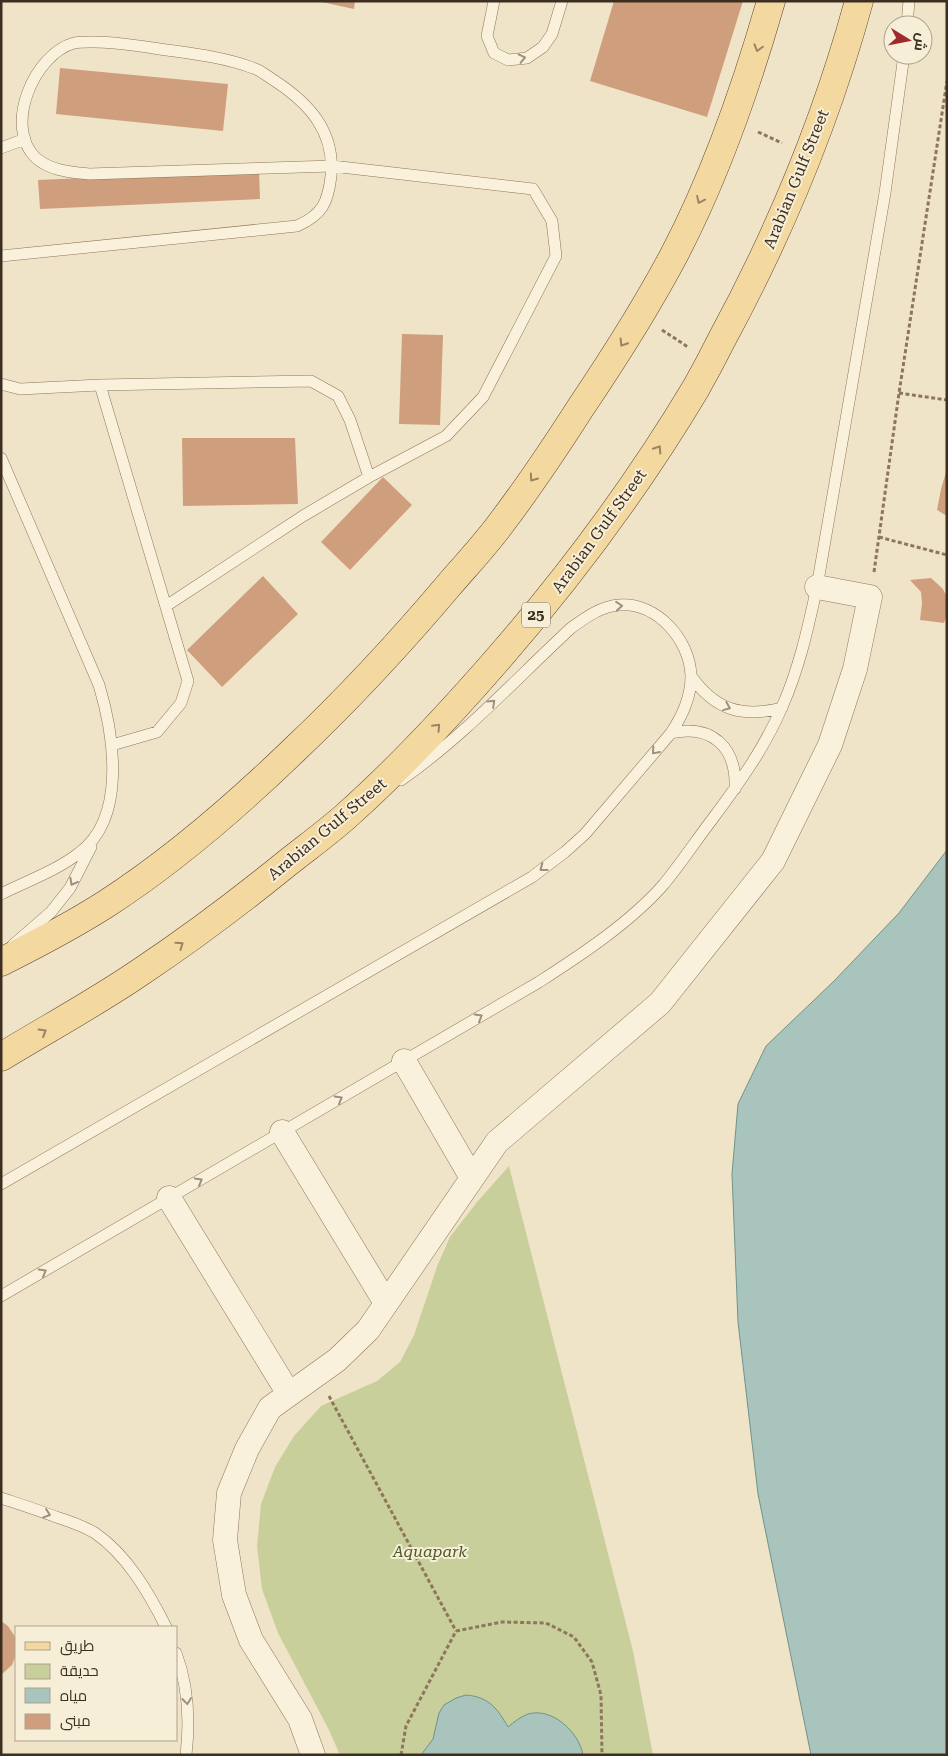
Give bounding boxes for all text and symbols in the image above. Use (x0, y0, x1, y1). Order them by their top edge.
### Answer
north arrow (883, 15, 933, 65)
text: ش (910, 32, 930, 53)
one-way arrow (753, 43, 763, 52)
one-way arrow (517, 53, 526, 64)
street label: Arabian Gulf Street (759, 107, 833, 251)
one-way arrow (696, 195, 706, 204)
one-way arrow (620, 338, 630, 347)
one-way arrow (652, 446, 661, 455)
street label: Arabian Gulf Street (548, 465, 650, 597)
one-way arrow (530, 472, 539, 482)
one-way arrow (615, 601, 623, 612)
road number: 25 (522, 602, 550, 628)
one-way arrow (486, 700, 495, 709)
one-way arrow (722, 701, 731, 711)
one-way arrow (431, 723, 440, 732)
one-way arrow (652, 746, 661, 755)
street label: Arabian Gulf Street (264, 774, 390, 884)
one-way arrow (540, 863, 549, 871)
one-way arrow (69, 876, 79, 885)
one-way arrow (175, 942, 184, 951)
one-way arrow (474, 1013, 483, 1023)
one-way arrow (38, 1028, 47, 1038)
one-way arrow (334, 1095, 343, 1105)
one-way arrow (193, 1177, 202, 1187)
one-way arrow (38, 1268, 47, 1278)
one-way arrow (42, 1508, 51, 1518)
park label: Aquapark (392, 1542, 467, 1561)
legend (15, 1626, 178, 1741)
text: طريق (60, 1637, 94, 1656)
text: حديقة (60, 1662, 99, 1680)
text: مياه (60, 1687, 87, 1705)
one-way arrow (181, 1696, 191, 1705)
text: مبنى (60, 1712, 91, 1731)

